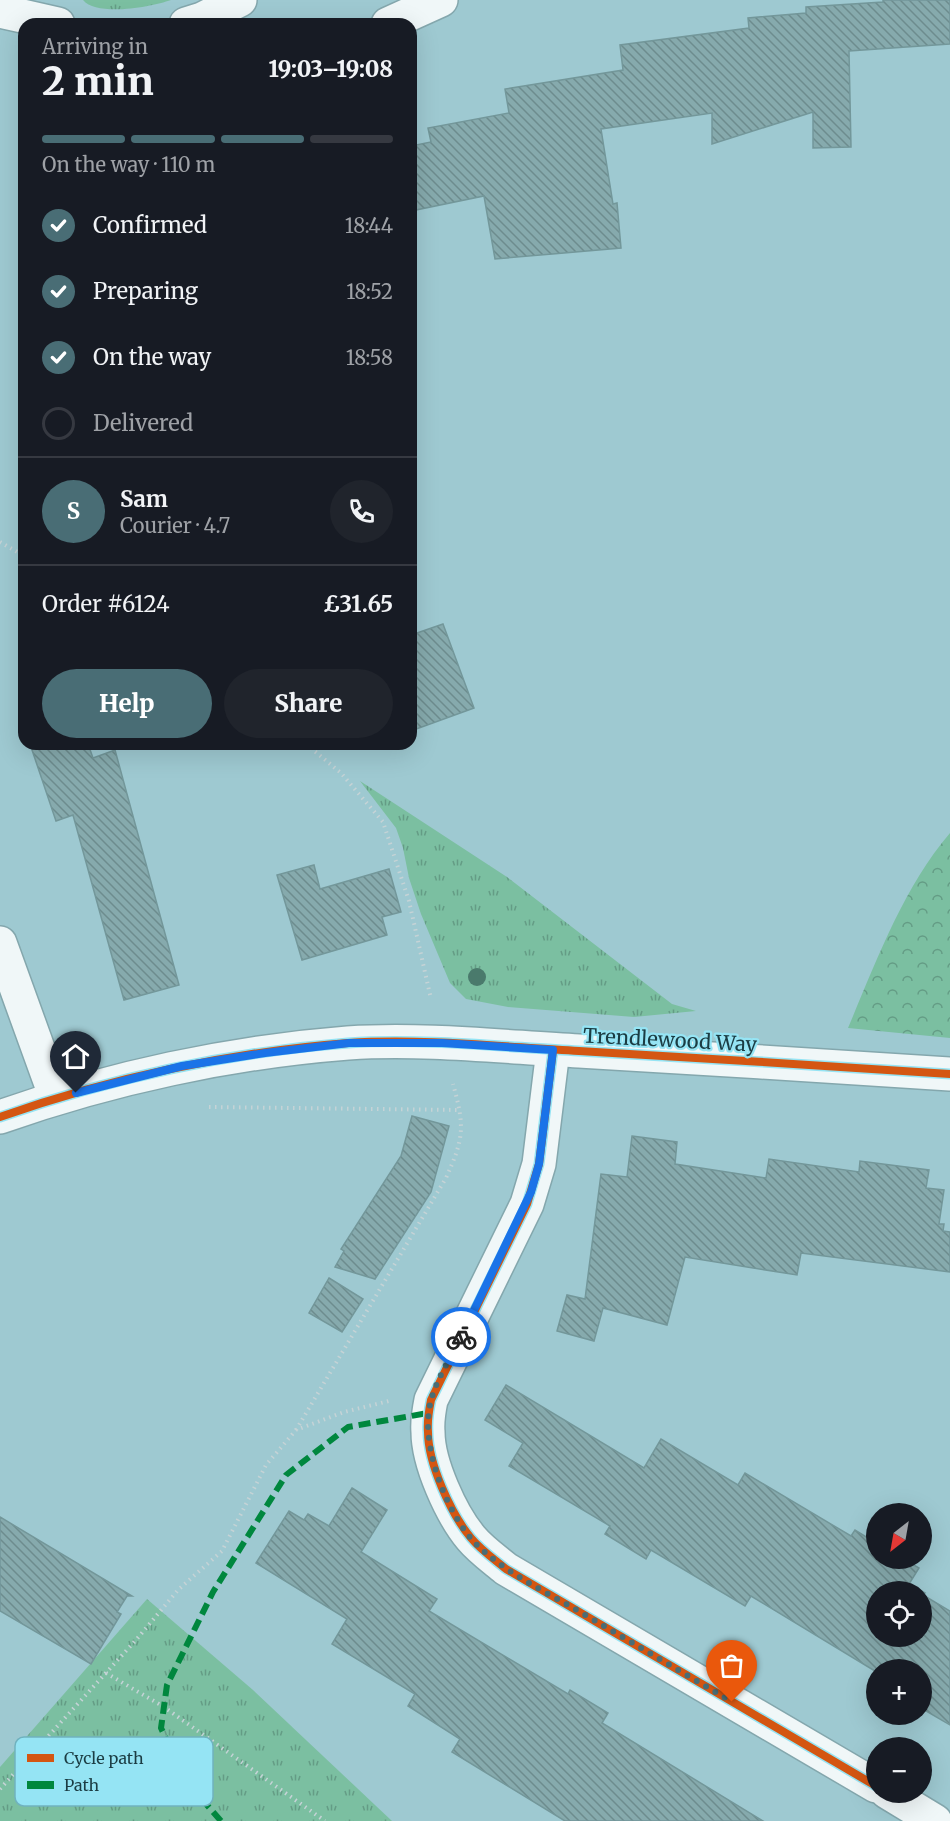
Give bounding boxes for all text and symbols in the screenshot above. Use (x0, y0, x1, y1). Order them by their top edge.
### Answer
text: Arriving in (42, 34, 148, 59)
text: 19:03–19:08 (268, 55, 393, 83)
text: 2 min (42, 57, 154, 106)
text: On the way · 110 m (42, 152, 215, 177)
icon: check (42, 209, 75, 242)
text: Confirmed (93, 211, 207, 239)
text: 18:44 (345, 213, 393, 238)
icon: check (42, 275, 75, 308)
text: Preparing (93, 277, 198, 305)
text: 18:52 (346, 279, 393, 304)
icon: check (42, 341, 75, 374)
text: On the way (93, 343, 211, 371)
text: 18:58 (346, 345, 393, 370)
text: Delivered (93, 409, 193, 437)
button: phone (330, 480, 393, 543)
text: Sam (120, 485, 168, 513)
text: S (67, 497, 80, 525)
text: Courier · 4.7 (120, 513, 230, 538)
text: Order #6124 (42, 590, 170, 618)
text: £31.65 (323, 590, 393, 618)
button: Help (42, 669, 212, 738)
button: Share (224, 669, 393, 738)
street label: Trendlewood Way (582, 1022, 758, 1057)
pin (50, 1031, 101, 1093)
icon: home (59, 1040, 92, 1073)
courier (431, 1307, 491, 1367)
icon: bike (445, 1321, 478, 1354)
north arrow (866, 1503, 932, 1569)
map controls (866, 1503, 932, 1803)
button: locate (866, 1581, 932, 1647)
pin (706, 1640, 757, 1702)
icon: bag (715, 1649, 748, 1682)
button: + (866, 1659, 932, 1725)
legend (15, 1737, 213, 1806)
button: − (866, 1737, 932, 1803)
text: Cycle path (64, 1748, 144, 1768)
text: Path (64, 1775, 100, 1795)

